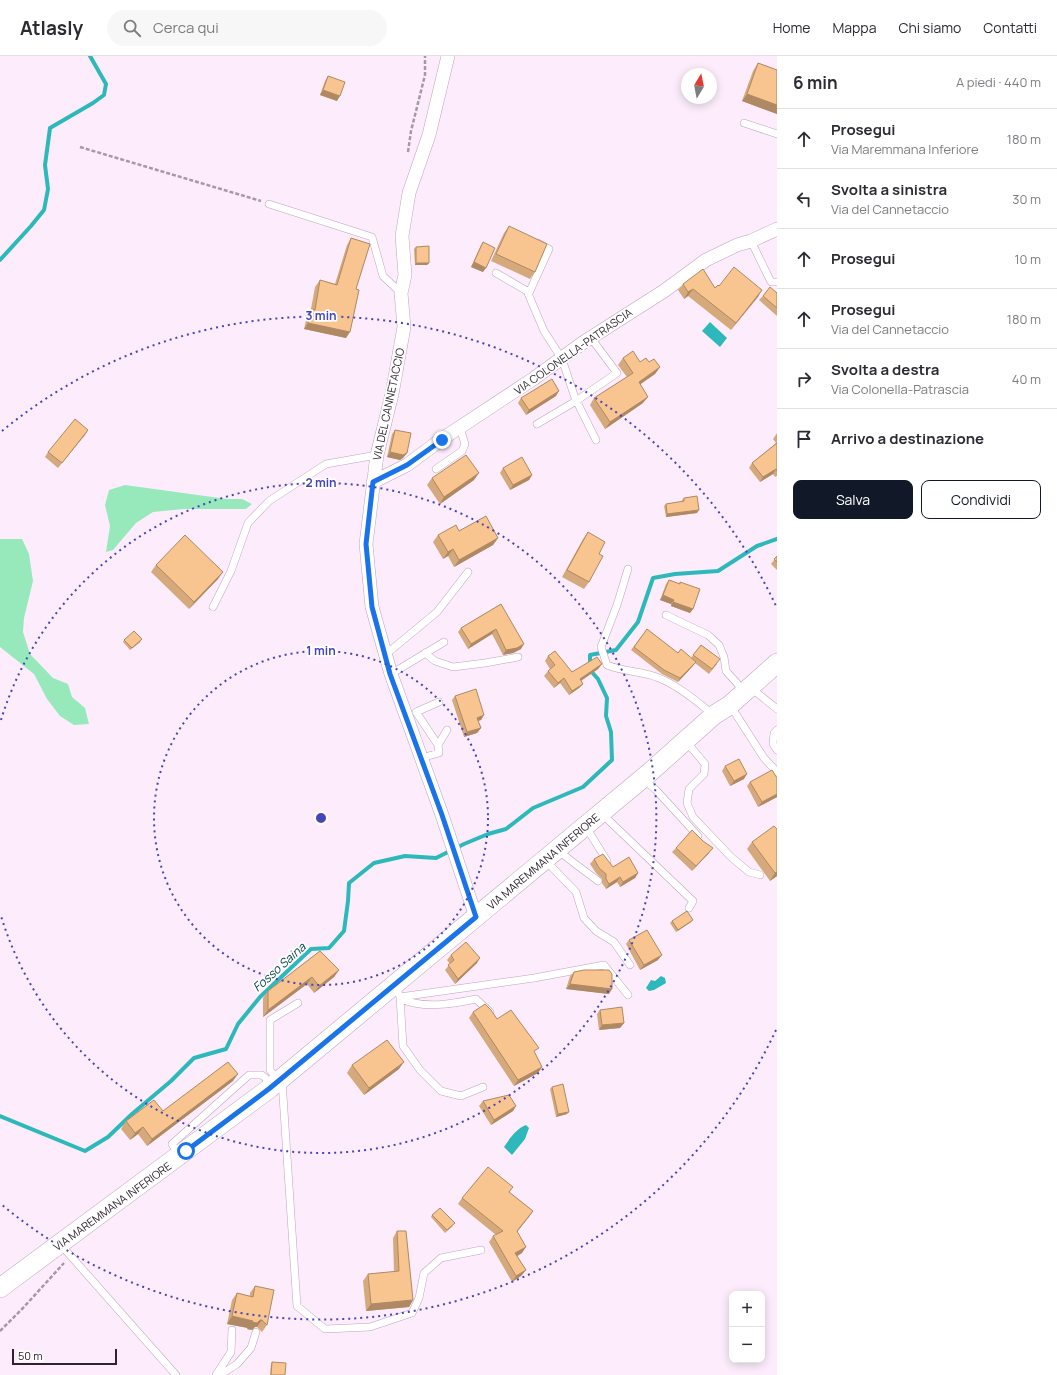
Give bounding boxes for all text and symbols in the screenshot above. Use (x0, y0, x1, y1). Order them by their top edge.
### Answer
search box (107, 10, 387, 46)
text: Atlasly (20, 15, 83, 41)
icon: search (121, 17, 143, 39)
text: Cerca qui (153, 17, 219, 38)
text: Home (773, 18, 811, 37)
text: Mappa (833, 18, 876, 37)
text: Chi siamo (898, 18, 961, 37)
text: Contatti (983, 18, 1037, 37)
north arrow (681, 68, 717, 104)
text: 6 min (793, 71, 838, 94)
text: A piedi · 440 m (956, 73, 1041, 91)
text: Prosegui (831, 119, 895, 140)
icon: ahead (793, 128, 815, 150)
text: 180 m (1007, 130, 1041, 148)
text: Via Maremmana Inferiore (831, 140, 979, 158)
text: Svolta a sinistra (831, 179, 947, 200)
icon: left (793, 188, 815, 210)
text: 30 m (1012, 190, 1041, 208)
text: Via del Cannetaccio (831, 200, 949, 218)
icon: ahead (793, 248, 815, 270)
text: Prosegui (831, 248, 895, 269)
text: 10 m (1014, 250, 1041, 268)
text: Prosegui (831, 299, 895, 320)
street label: VIA COLONELLA-PATRASCIA (511, 304, 635, 398)
text: 3 min (305, 307, 337, 324)
icon: ahead (793, 308, 815, 330)
text: 180 m (1007, 310, 1041, 328)
text: Via del Cannetaccio (831, 320, 949, 338)
street label: VIA DEL CANNETACCIO (369, 346, 407, 462)
text: Svolta a destra (831, 359, 939, 380)
icon: right (793, 368, 815, 390)
text: 40 m (1012, 370, 1041, 388)
text: Via Colonella-Patrascia (831, 380, 969, 398)
icon: arrive (793, 428, 815, 450)
text: Arrivo a destinazione (831, 428, 984, 449)
route end (433, 431, 451, 449)
text: 2 min (305, 474, 337, 491)
button: Salva (793, 480, 913, 519)
button: Condividi (921, 480, 1041, 519)
text: 1 min (306, 642, 336, 659)
street label: VIA MAREMMANA INFERIORE (484, 809, 602, 913)
centre of rings (314, 811, 328, 825)
water label: Fosso Saina (249, 938, 310, 995)
route start (177, 1142, 195, 1160)
street label: VIA MAREMMANA INFERIORE (50, 1158, 174, 1254)
map controls (729, 1291, 765, 1363)
button: + (729, 1291, 765, 1327)
button: − (729, 1327, 765, 1363)
scale bar (12, 1347, 117, 1366)
text: 50 m (18, 1348, 43, 1363)

